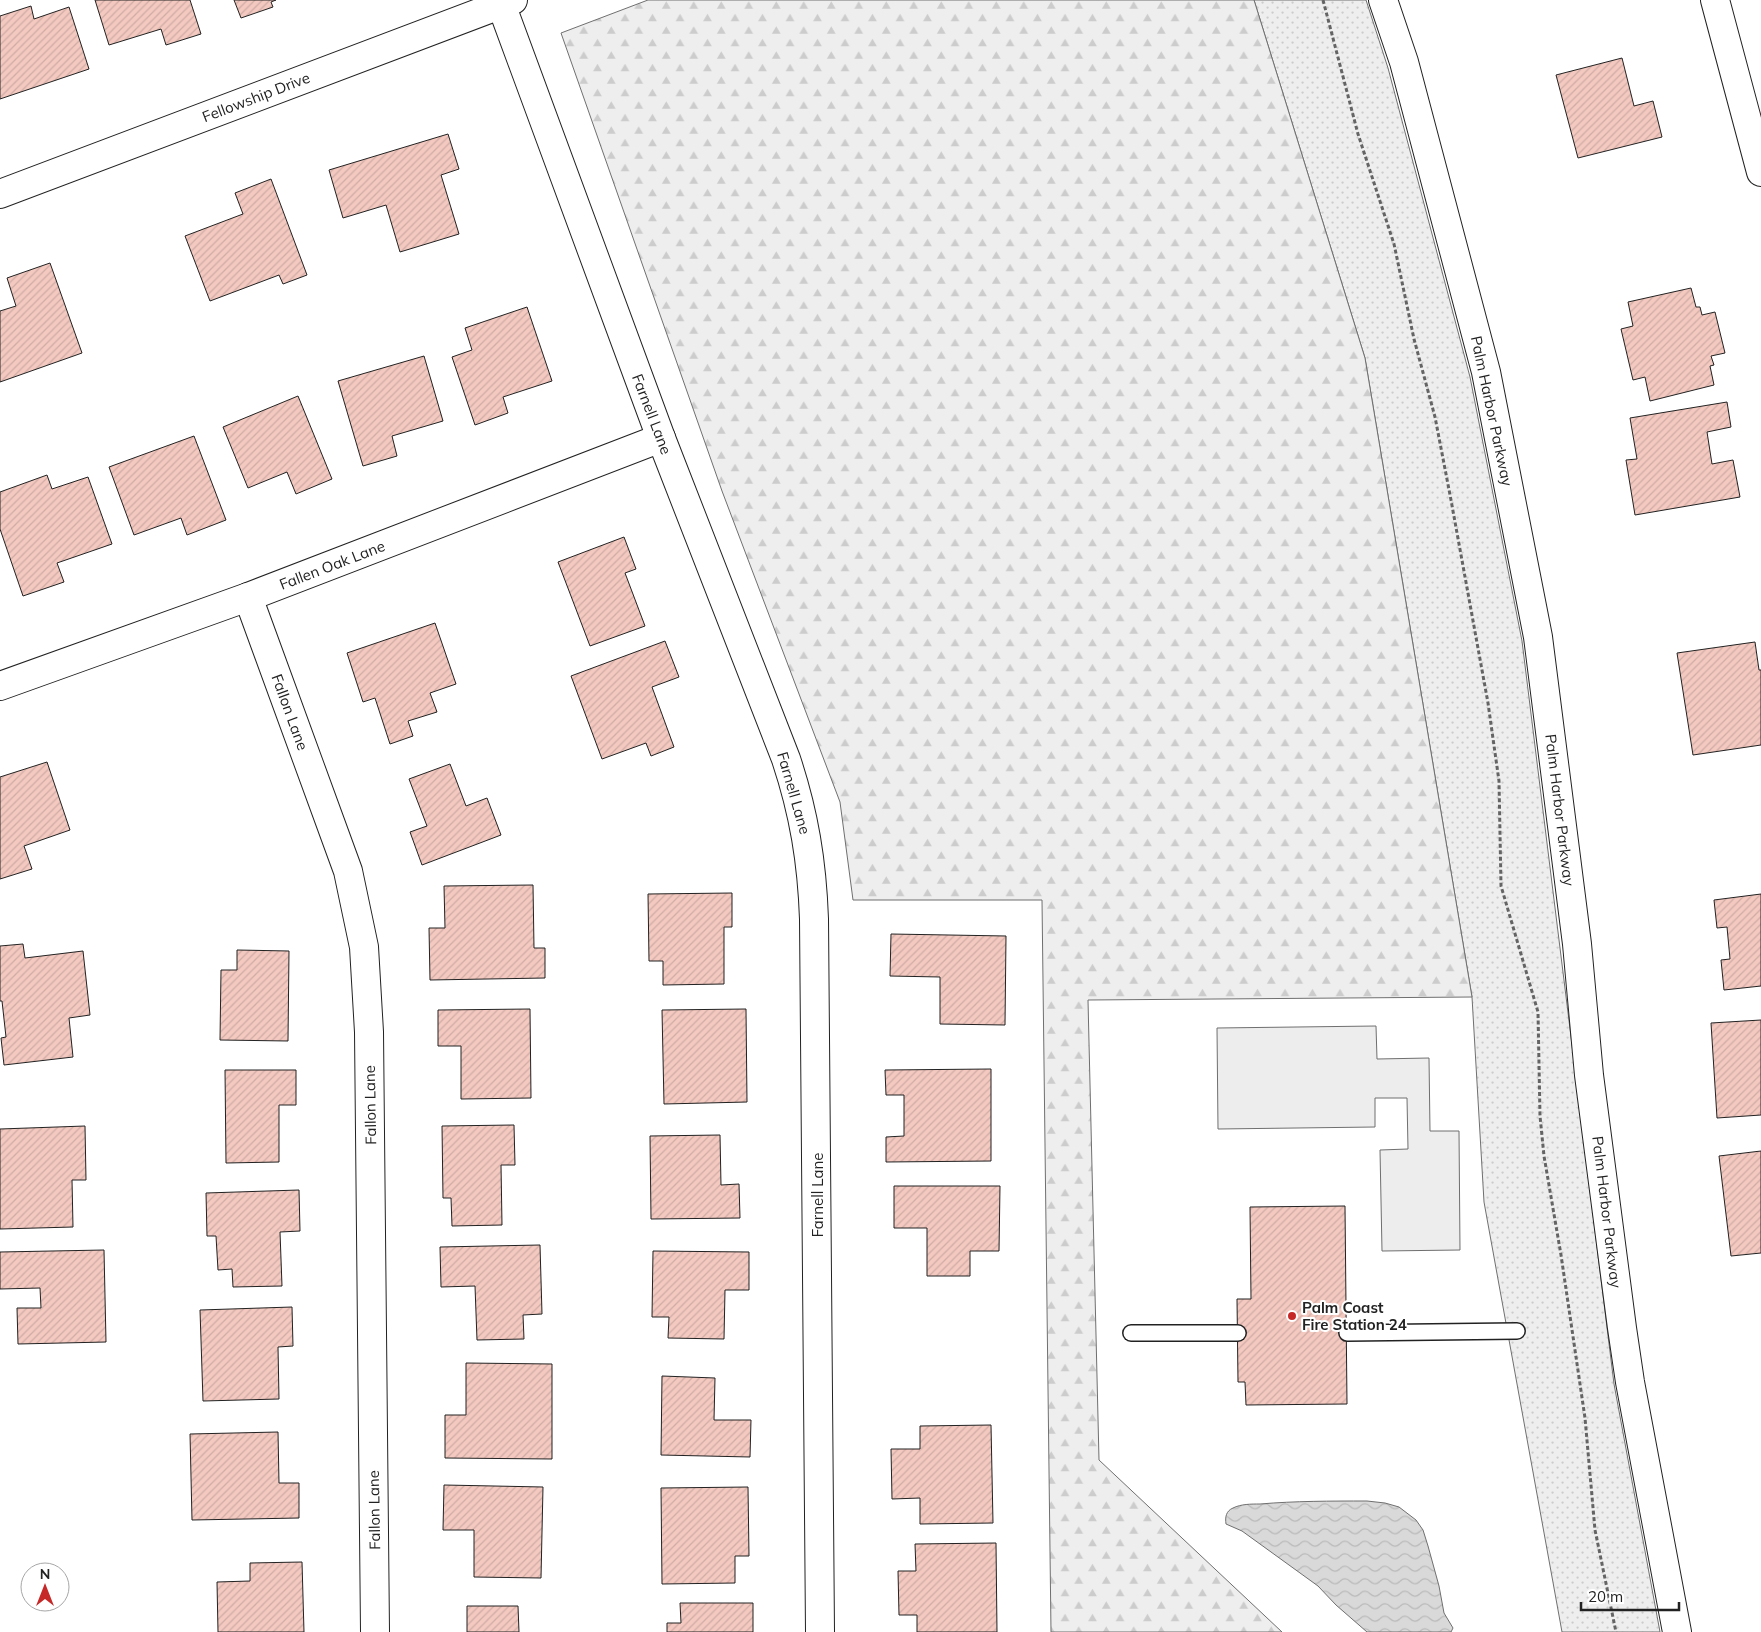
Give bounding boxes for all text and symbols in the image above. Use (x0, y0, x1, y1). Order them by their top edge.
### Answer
street label: Fellowship Drive (199, 68, 313, 126)
street label: Palm Harbor Parkway (1467, 334, 1517, 488)
street label: Farnell Lane (628, 371, 676, 457)
street label: Fallen Oak Lane (277, 536, 387, 594)
street label: Fallon Lane (267, 671, 313, 753)
street label: Palm Harbor Parkway (1541, 733, 1579, 887)
street label: Farnell Lane (773, 750, 815, 836)
street label: Fallon Lane (360, 1065, 380, 1145)
street label: Palm Harbor Parkway (1588, 1135, 1626, 1289)
street label: Farnell Lane (808, 1153, 827, 1237)
place label: Palm Coast Fire Station 24 (1302, 1298, 1407, 1334)
marker: Palm Coast Fire Station 24 (1286, 1310, 1298, 1322)
street label: Fallon Lane (364, 1470, 384, 1550)
north arrow (20, 1562, 70, 1612)
text: N (40, 1565, 50, 1583)
scale bar (1581, 1580, 1678, 1612)
text: 20 m (1588, 1587, 1623, 1606)

